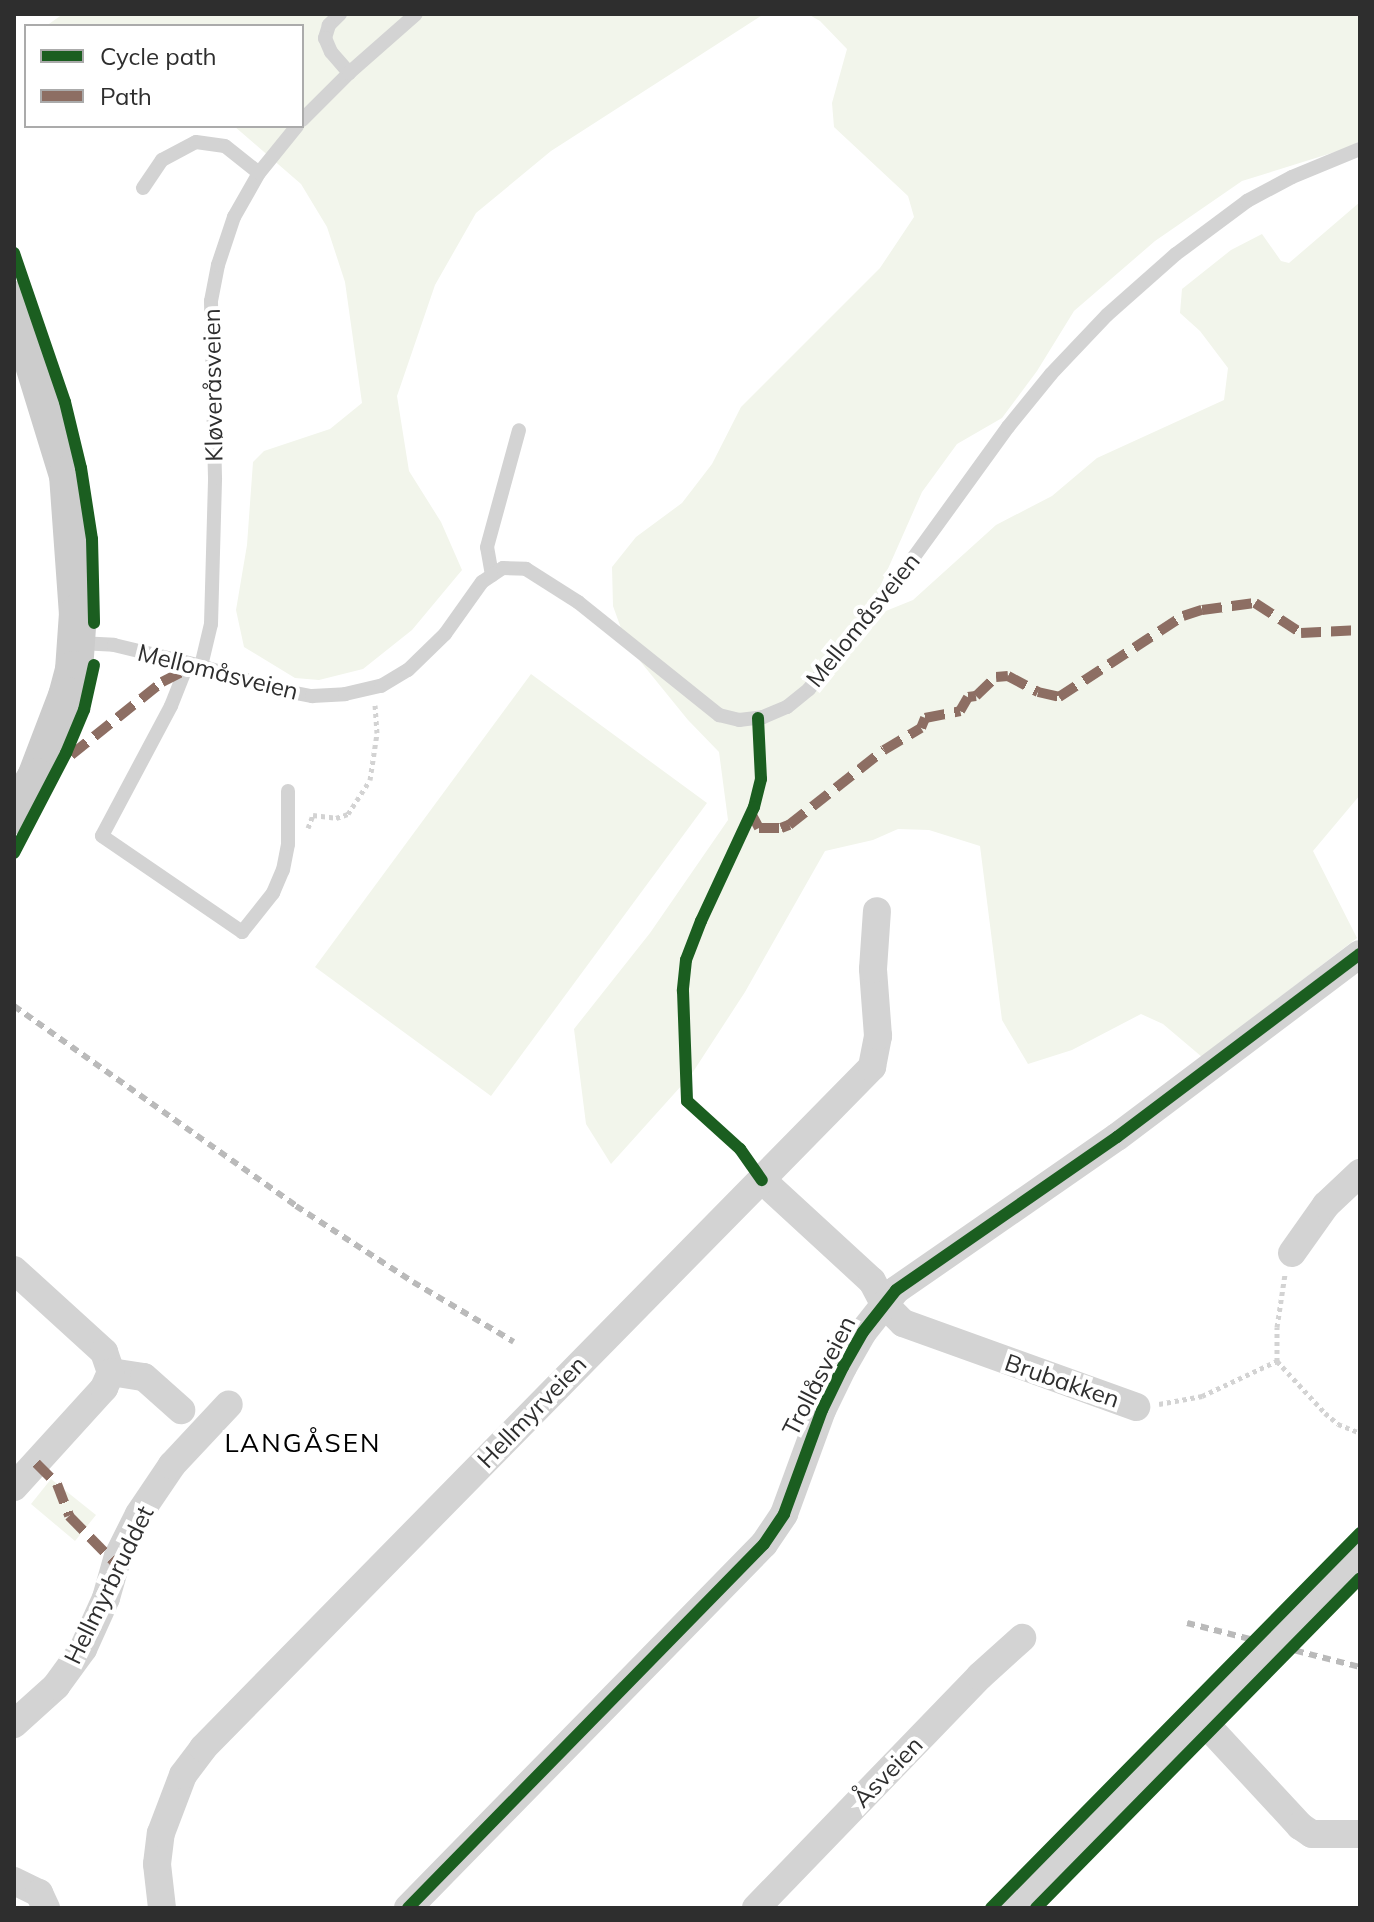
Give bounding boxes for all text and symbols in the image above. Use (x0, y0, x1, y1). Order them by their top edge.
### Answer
legend (24, 24, 304, 128)
text: Cycle path (100, 41, 217, 71)
text: Path (100, 81, 152, 111)
street label: Kløveråsveien (197, 308, 229, 462)
street label: Mellomåsveien (800, 547, 926, 693)
street label: Mellomåsveien (135, 638, 301, 706)
street label: Trollåsveien (776, 1311, 862, 1441)
street label: Brubakken (1001, 1348, 1123, 1414)
street label: Hellmyrveien (471, 1350, 593, 1474)
district label: LANGÅSEN (224, 1427, 382, 1459)
street label: Hellmyrbruddet (58, 1501, 160, 1669)
street label: Åsveien (847, 1730, 929, 1814)

